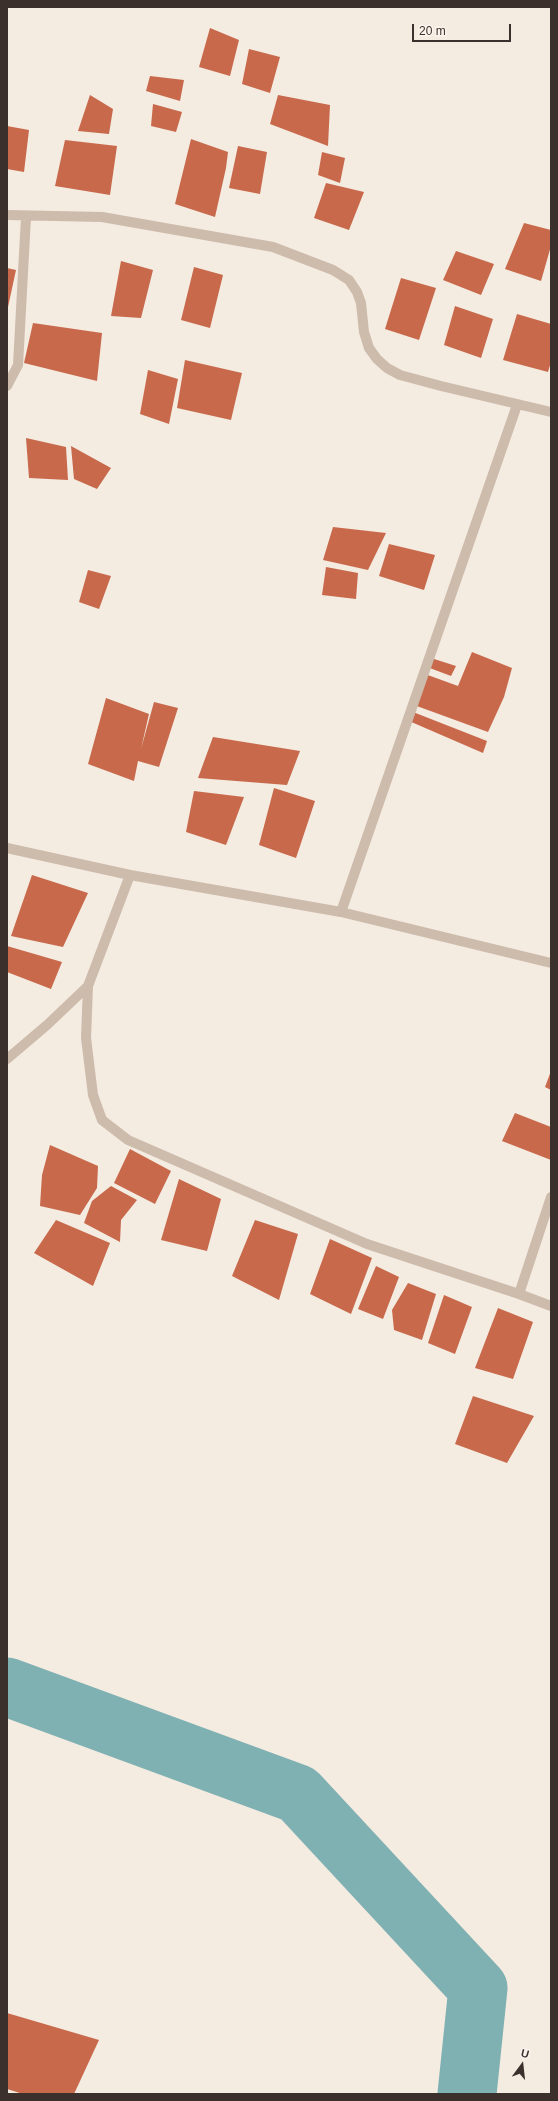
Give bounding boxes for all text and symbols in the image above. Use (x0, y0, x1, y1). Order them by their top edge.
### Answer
scale bar (414, 16, 513, 42)
text: 20 m (419, 24, 446, 38)
north arrow (502, 2045, 542, 2085)
text: U (520, 2047, 530, 2060)

